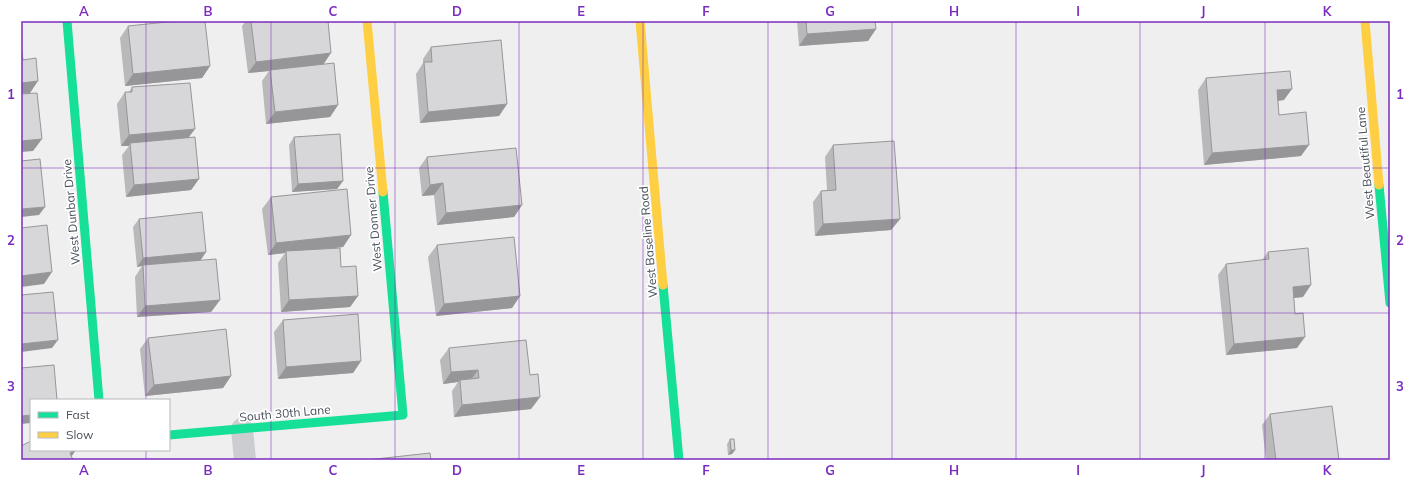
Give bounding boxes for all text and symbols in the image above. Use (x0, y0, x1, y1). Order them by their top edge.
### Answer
text: A (79, 3, 89, 19)
text: B (204, 3, 213, 19)
text: C (329, 3, 338, 19)
text: D (452, 3, 462, 19)
text: E (577, 3, 585, 19)
text: F (702, 3, 710, 19)
text: G (825, 3, 835, 19)
text: H (949, 3, 959, 19)
text: I (1076, 3, 1080, 19)
text: J (1201, 3, 1205, 19)
text: K (1323, 3, 1333, 19)
text: 1 (7, 86, 15, 102)
text: 1 (1396, 86, 1404, 102)
street label: West Beautiful Lane (1353, 106, 1377, 220)
street label: West Dunbar Drive (59, 158, 83, 266)
street label: West Donner Drive (361, 166, 385, 272)
street label: West Baseline Road (636, 186, 660, 298)
text: 2 (7, 232, 15, 248)
text: 2 (1396, 232, 1404, 248)
text: 3 (7, 378, 15, 394)
text: 3 (1396, 378, 1404, 394)
legend (30, 399, 170, 451)
street label: South 30th Lane (239, 402, 331, 424)
text: Fast (66, 407, 90, 422)
text: Slow (66, 427, 94, 442)
text: A (79, 462, 89, 478)
text: B (204, 462, 213, 478)
text: C (329, 462, 338, 478)
text: D (452, 462, 462, 478)
text: E (577, 462, 585, 478)
text: F (702, 462, 710, 478)
text: G (825, 462, 835, 478)
text: H (949, 462, 959, 478)
text: I (1076, 462, 1080, 478)
text: J (1201, 462, 1205, 478)
text: K (1323, 462, 1333, 478)

